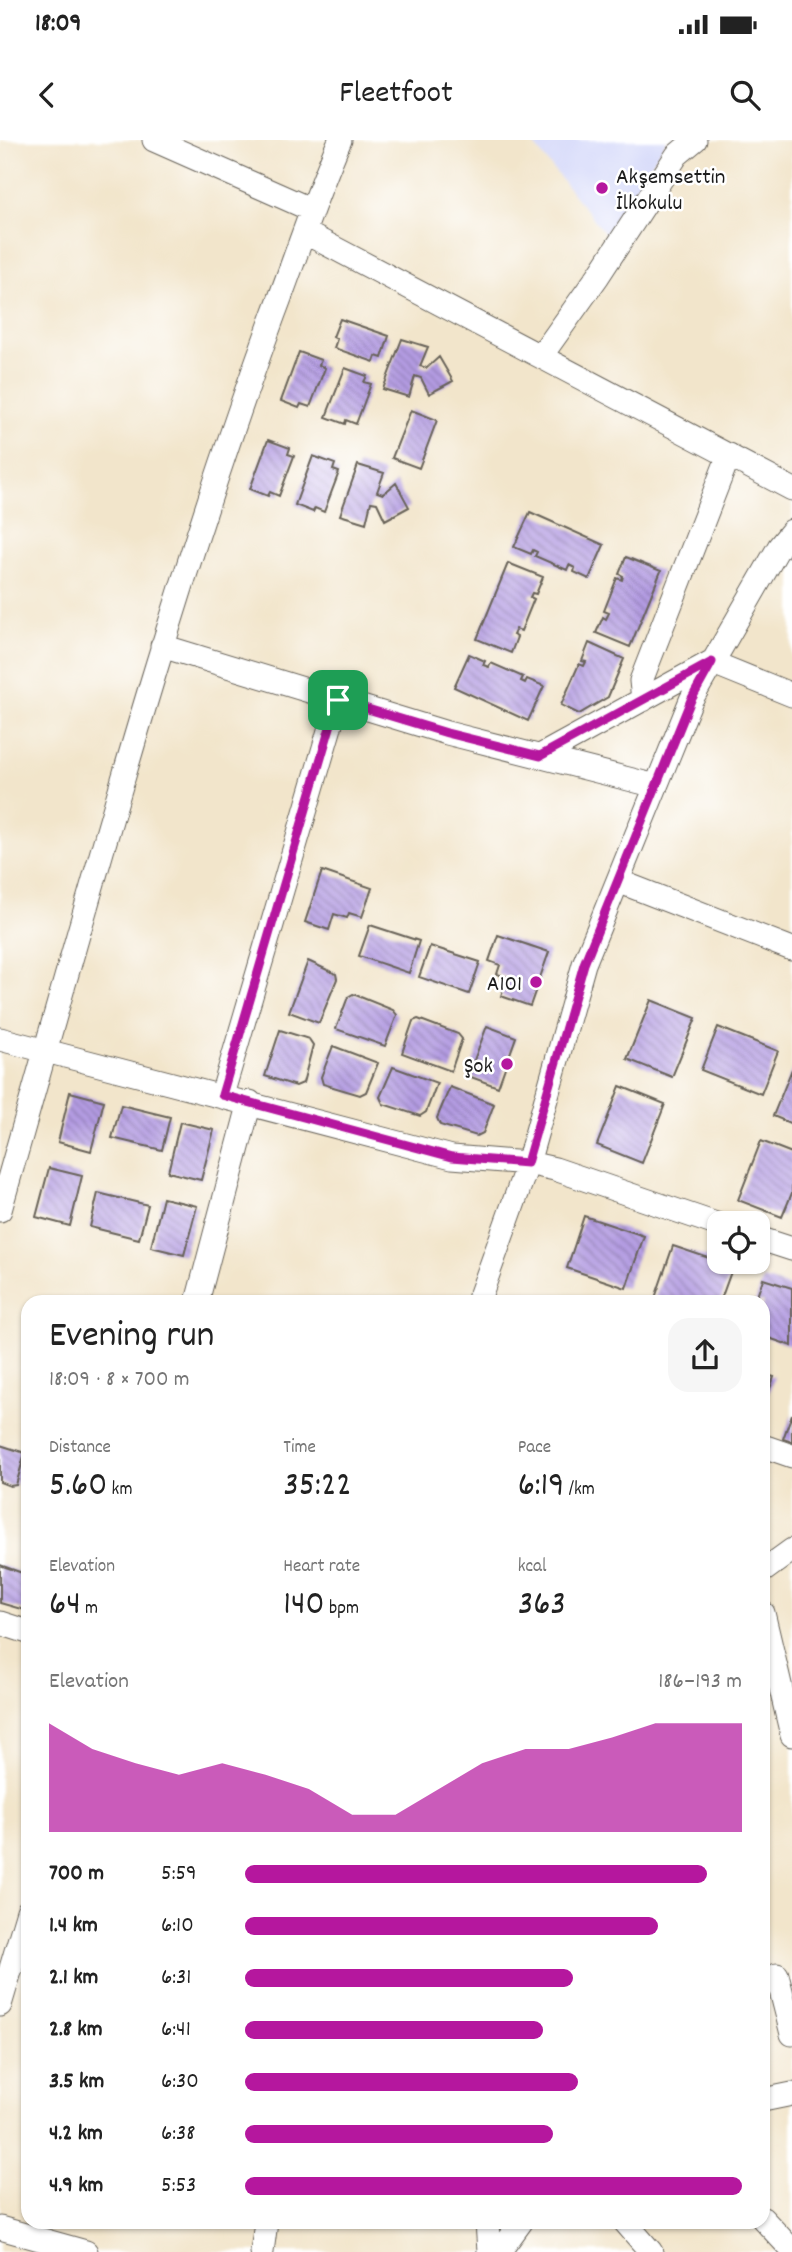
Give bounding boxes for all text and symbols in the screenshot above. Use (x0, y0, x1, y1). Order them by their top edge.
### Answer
text: 18:09 (35, 6, 82, 43)
text: Fleetfoot (339, 72, 453, 118)
icon: back (28, 76, 66, 114)
icon: search (726, 76, 764, 114)
place label: Akşemsettin İlkokulu (616, 162, 725, 221)
marker: Akşemsettin İlkokulu (594, 180, 610, 196)
pin (308, 670, 368, 730)
icon: arrive (319, 681, 357, 719)
place label: A101 (487, 969, 522, 1002)
marker: A101 (528, 974, 544, 990)
place label: Şok (464, 1051, 493, 1084)
marker: Şok (499, 1056, 515, 1072)
map controls (707, 1211, 770, 1274)
button: locate (707, 1211, 770, 1274)
text: Evening run (49, 1310, 214, 1365)
button: share (668, 1318, 742, 1392)
text: 18:09 · 8 × 700 m (49, 1364, 190, 1397)
text: Distance (49, 1435, 111, 1462)
text: Time (283, 1435, 316, 1462)
text: Pace (518, 1435, 551, 1462)
text: 5.60 (49, 1462, 107, 1512)
text: 35:22 (283, 1462, 351, 1512)
text: 6:19 (518, 1462, 564, 1512)
text: km (107, 1477, 132, 1504)
text: /km (564, 1477, 595, 1504)
text: Elevation (49, 1554, 115, 1581)
text: Heart rate (283, 1554, 360, 1581)
text: kcal (518, 1554, 547, 1581)
text: 64 (49, 1581, 81, 1631)
text: 140 (283, 1581, 325, 1631)
text: 363 (518, 1581, 566, 1631)
text: m (81, 1596, 98, 1623)
text: bpm (325, 1596, 359, 1623)
text: Elevation (49, 1666, 129, 1699)
text: 186–193 m (658, 1666, 742, 1699)
text: 700 m (49, 1858, 104, 1891)
text: 5:59 (161, 1858, 197, 1891)
text: 1.4 km (49, 1910, 98, 1943)
text: 6:10 (161, 1910, 194, 1943)
text: 2.1 km (49, 1962, 98, 1995)
text: 6:31 (161, 1962, 191, 1995)
text: 2.8 km (49, 2014, 103, 2047)
text: 6:41 (161, 2014, 191, 2047)
text: 3.5 km (49, 2066, 104, 2099)
text: 6:30 (161, 2066, 199, 2099)
text: 4.2 km (49, 2118, 103, 2151)
text: 6:38 (161, 2118, 196, 2151)
text: 4.9 km (49, 2170, 103, 2203)
text: 5:53 (161, 2170, 196, 2203)

